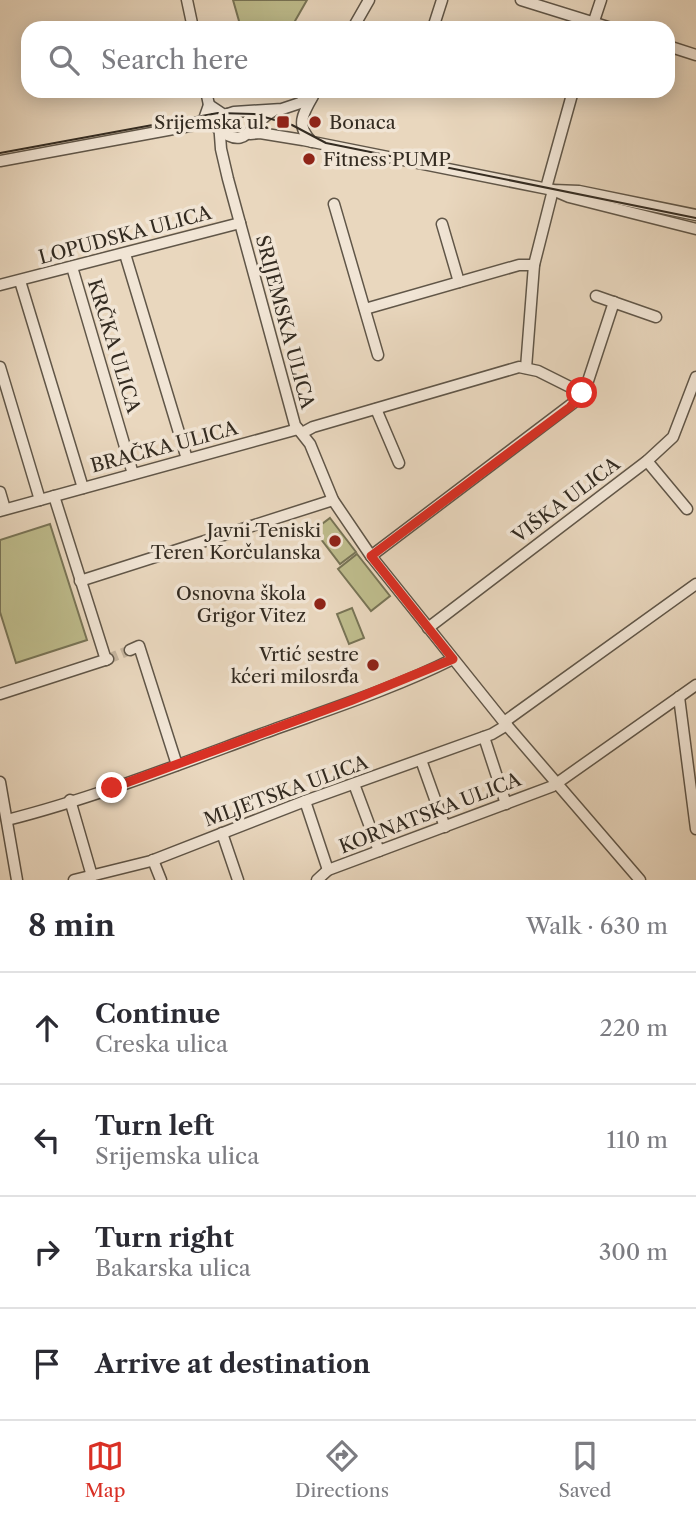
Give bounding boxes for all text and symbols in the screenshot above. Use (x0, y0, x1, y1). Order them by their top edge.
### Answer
search box (21, 21, 675, 98)
icon: search (45, 41, 83, 79)
text: Search here (101, 44, 248, 76)
place label: Srijemska ul. (154, 111, 269, 134)
place label: Bonaca (329, 111, 396, 134)
marker: Srijemska ul. (275, 114, 291, 130)
marker: Bonaca (307, 114, 323, 130)
place label: Fitness PUMP (323, 148, 451, 171)
marker: Fitness PUMP (301, 151, 317, 167)
street label: LOPUDSKA ULICA (36, 201, 215, 269)
street label: SRIJEMSKA ULICA (251, 233, 320, 412)
street label: KRČKA ULICA (83, 276, 147, 417)
route start (566, 377, 597, 408)
street label: BRAČKA ULICA (88, 415, 241, 478)
street label: VIŠKA ULICA (506, 451, 625, 548)
place label: Javni Teniski Teren Korčulanska (151, 519, 321, 564)
marker: Javni Teniski Teren Korčulanska (327, 533, 343, 549)
place label: Osnovna škola Grigor Vitez (176, 582, 306, 627)
marker: Osnovna škola Grigor Vitez (312, 596, 328, 612)
place label: Vrtić sestre kćeri milosrđa (231, 643, 359, 688)
marker: Vrtić sestre kćeri milosrđa (365, 657, 381, 673)
street label: MLJETSKA ULICA (201, 750, 372, 831)
street label: KORNATSKA ULICA (336, 767, 525, 858)
route end (96, 772, 127, 803)
text: 8 min (28, 907, 115, 944)
text: Walk · 630 m (526, 912, 668, 940)
text: Continue (95, 998, 220, 1030)
icon: ahead (28, 1009, 66, 1047)
text: 220 m (599, 1014, 668, 1042)
text: Creska ulica (95, 1030, 228, 1058)
text: Turn left (95, 1110, 214, 1142)
icon: left (28, 1121, 66, 1159)
text: 110 m (607, 1126, 668, 1154)
text: Srijemska ulica (95, 1142, 259, 1170)
text: Turn right (95, 1222, 234, 1254)
icon: right (28, 1233, 66, 1271)
text: 300 m (599, 1238, 668, 1266)
text: Bakarska ulica (95, 1254, 251, 1282)
icon: arrive (28, 1345, 66, 1383)
text: Arrive at destination (95, 1348, 370, 1380)
tab: Map (85, 1437, 126, 1502)
tab: Directions (295, 1437, 389, 1502)
tab: Saved (558, 1437, 611, 1502)

